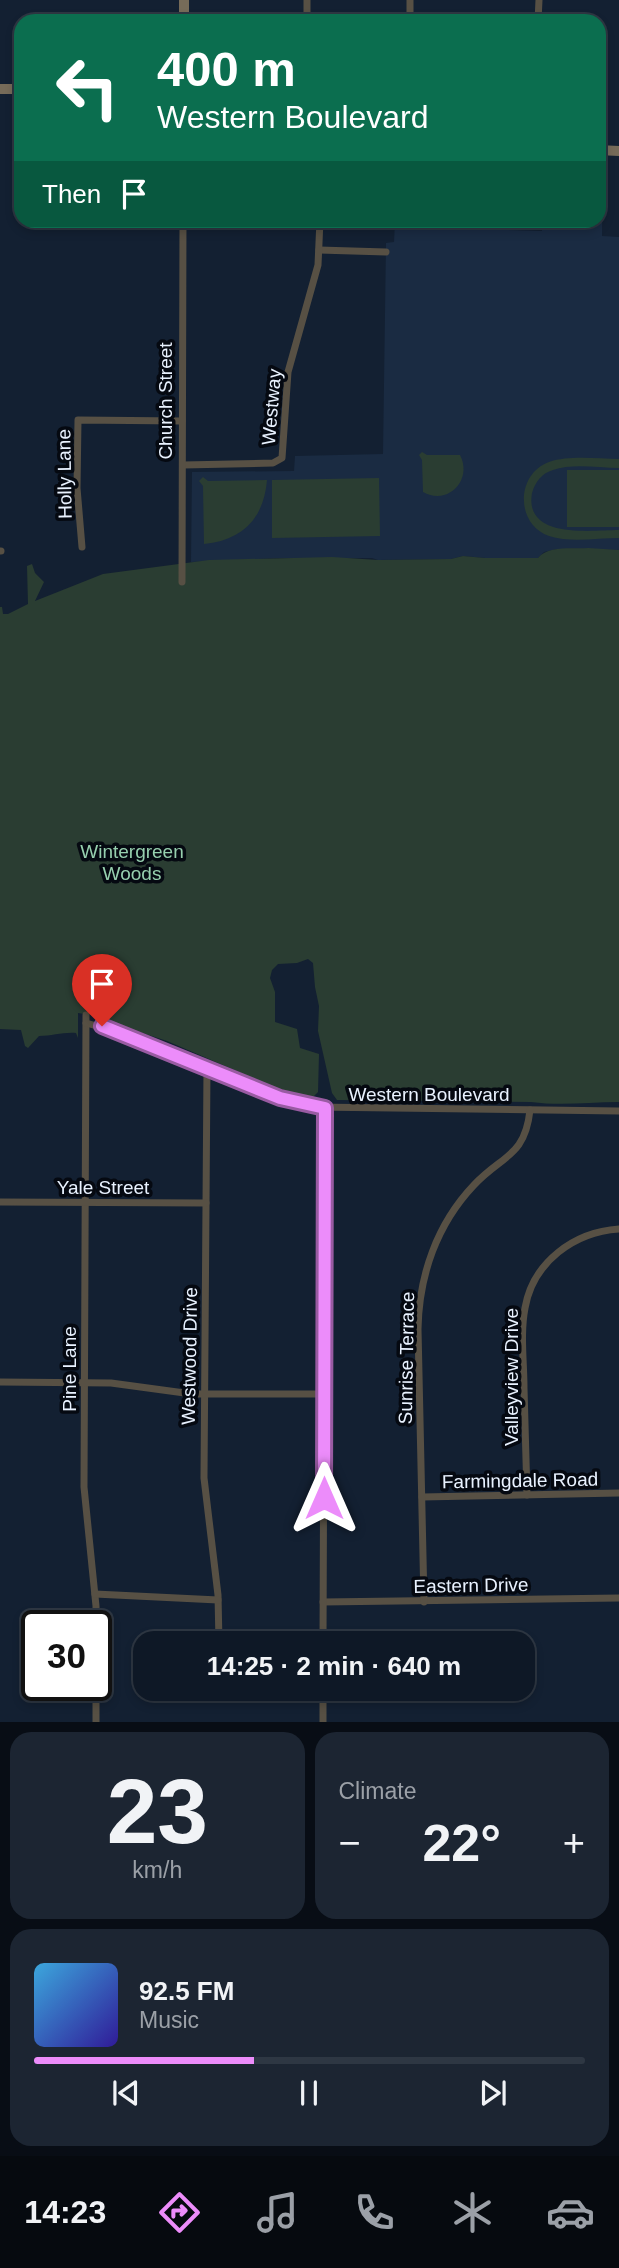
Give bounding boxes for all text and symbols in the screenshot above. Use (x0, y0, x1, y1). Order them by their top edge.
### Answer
icon: left (42, 42, 133, 133)
text: 400 m (157, 42, 296, 96)
text: Western Boulevard (157, 99, 429, 135)
icon: arrive (115, 175, 153, 213)
text: Then (42, 179, 101, 209)
street label: Church Street (155, 342, 176, 460)
street label: Westway (258, 367, 285, 446)
street label: Holly Lane (53, 429, 76, 519)
park label: Wintergreen Woods (80, 841, 184, 884)
pin (72, 954, 132, 1026)
icon: arrive (83, 965, 121, 1003)
street label: Western Boulevard (348, 1084, 510, 1105)
street label: Yale Street (57, 1177, 150, 1198)
street label: Westwood Drive (178, 1287, 201, 1425)
street label: Sunrise Terrace (395, 1291, 418, 1425)
street label: Valleyview Drive (501, 1308, 522, 1446)
street label: Pine Lane (59, 1326, 80, 1412)
position arrow (287, 1461, 361, 1535)
street label: Farmingdale Road (442, 1469, 598, 1492)
street label: Eastern Drive (413, 1574, 529, 1597)
speed limit sign: 30 (21, 1610, 112, 1701)
text: 14:25 · 2 min · 640 m (207, 1651, 461, 1681)
text: 23 (107, 1761, 208, 1862)
text: Climate (339, 1778, 416, 1804)
text: 22° (422, 1814, 501, 1872)
text: − (339, 1822, 361, 1864)
text: + (563, 1822, 585, 1864)
text: km/h (132, 1857, 182, 1883)
text: 92.5 FM (139, 1976, 234, 2006)
text: Music (139, 2007, 199, 2033)
icon: previous (107, 2074, 145, 2112)
icon: pause (290, 2074, 328, 2112)
icon: next (474, 2074, 512, 2112)
icon: directions (155, 2188, 204, 2237)
icon: music (253, 2188, 302, 2237)
icon: phone (350, 2188, 399, 2237)
icon: climate (448, 2188, 497, 2237)
icon: car (546, 2188, 595, 2237)
text: 14:23 (24, 2194, 106, 2230)

